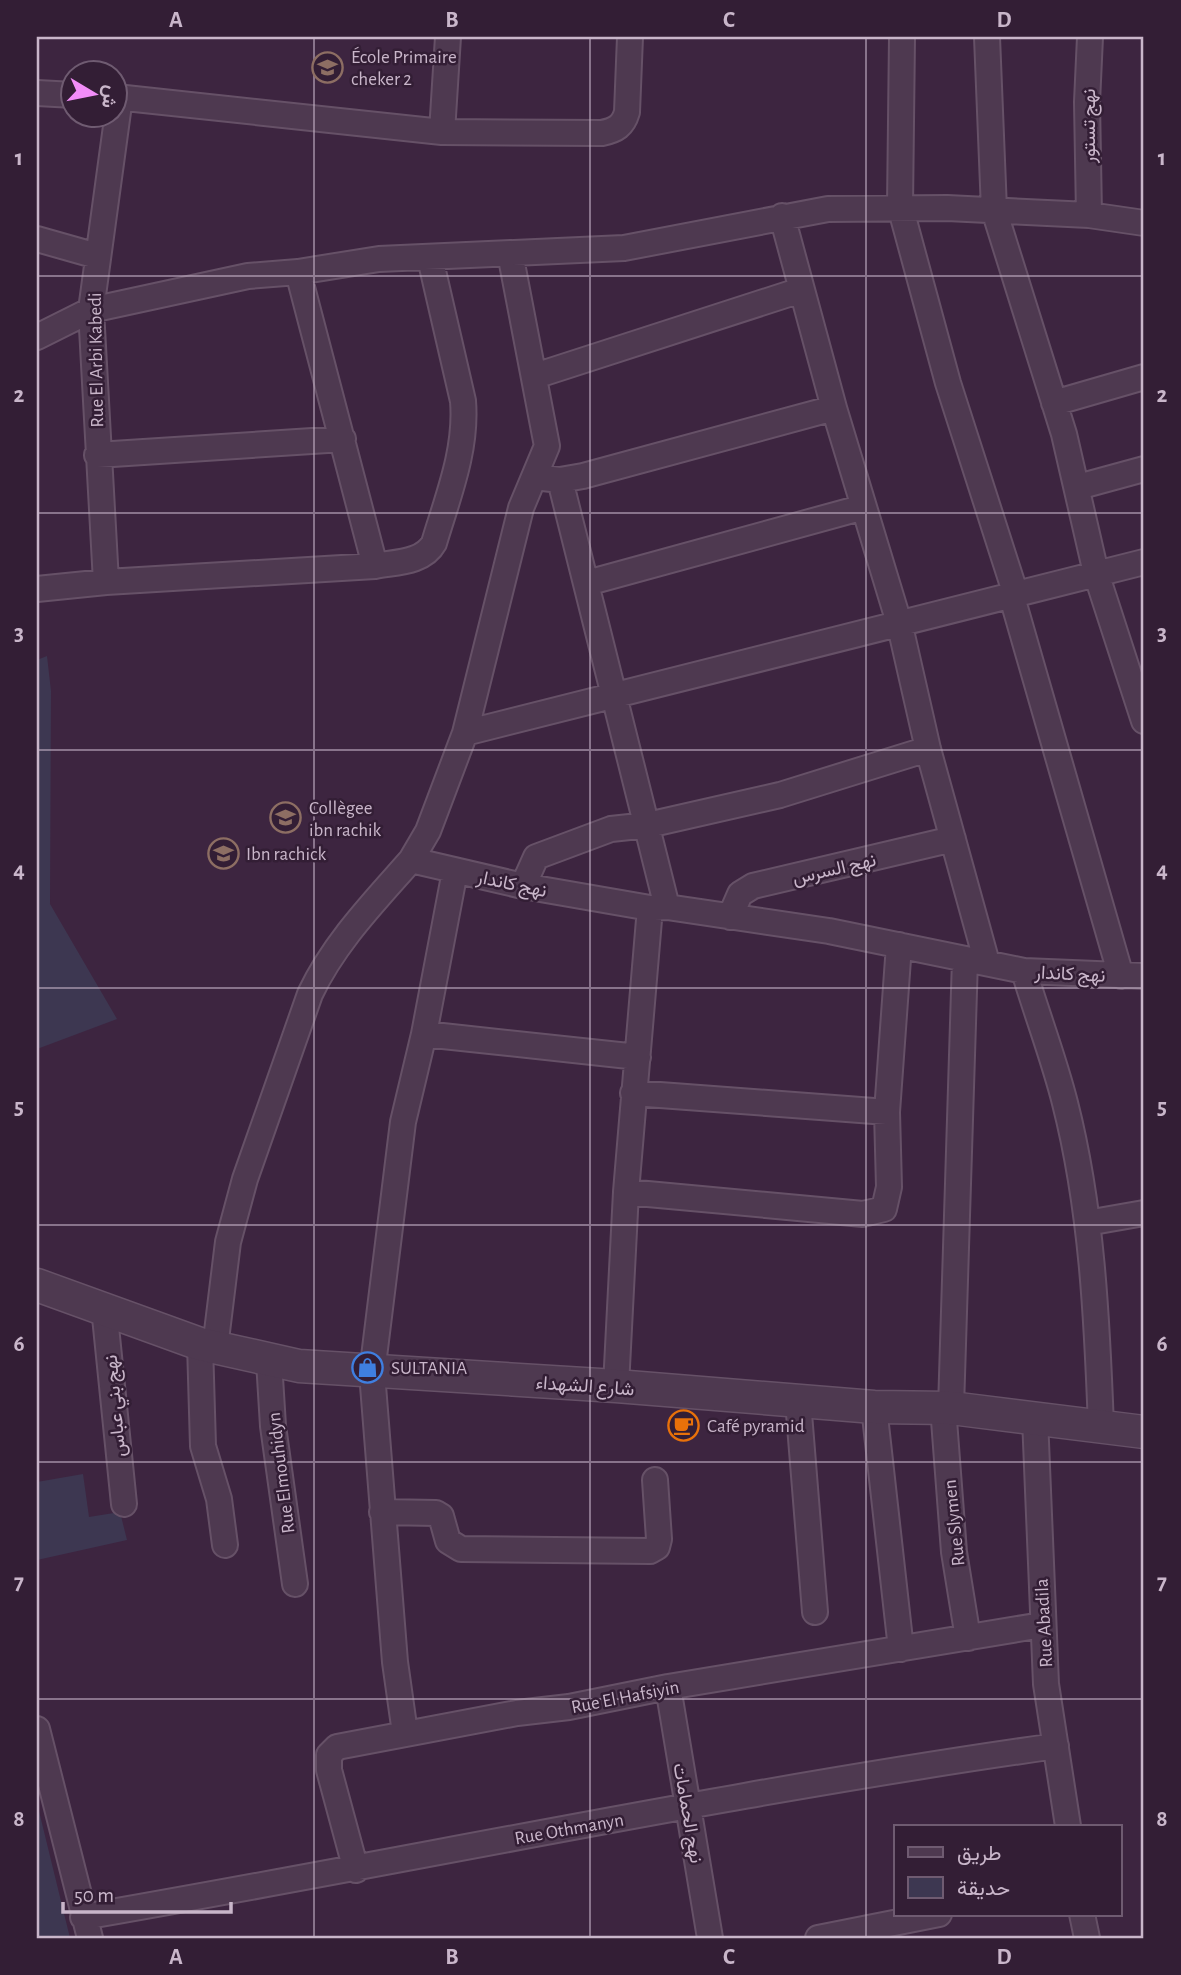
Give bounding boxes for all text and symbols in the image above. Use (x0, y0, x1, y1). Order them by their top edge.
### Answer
text: A (169, 9, 183, 32)
text: B (445, 9, 459, 32)
text: C (723, 9, 735, 32)
text: D (996, 9, 1012, 32)
place label: École Primaire cheker 2 (351, 46, 457, 89)
school or university icon: École Primaire cheker 2 (311, 50, 345, 84)
north arrow (60, 60, 130, 130)
text: ش (97, 84, 121, 110)
street label: نهج تستور (1080, 89, 1102, 164)
text: 1 (15, 147, 23, 170)
text: 1 (1158, 147, 1166, 170)
street label: Rue El Arbi Kabedi (86, 292, 107, 428)
text: 2 (14, 384, 25, 407)
text: 2 (1157, 384, 1168, 407)
text: 3 (14, 622, 24, 645)
text: 3 (1157, 622, 1167, 645)
place label: Collègee ibn rachik (309, 799, 382, 840)
school or university icon: Collègee ibn rachik (269, 801, 303, 835)
school or university icon: Ibn rachick (206, 836, 240, 870)
place label: Ibn rachick (246, 845, 326, 864)
street label: نهج السرس (791, 851, 879, 891)
text: 4 (13, 859, 25, 882)
text: 4 (1156, 859, 1168, 882)
street label: نهج كاندار (473, 868, 548, 904)
street label: نهج كاندار (1033, 963, 1106, 989)
text: 5 (14, 1096, 24, 1119)
text: 5 (1157, 1096, 1167, 1119)
text: 6 (13, 1333, 25, 1356)
text: 6 (1156, 1333, 1168, 1356)
shop icon: SULTANIA (351, 1350, 385, 1384)
street label: نهج بني عباس (102, 1354, 134, 1458)
place label: SULTANIA (391, 1359, 467, 1378)
street label: شارع الشهداء (535, 1374, 635, 1401)
cafe icon: Café pyramid (667, 1408, 701, 1442)
street label: Rue Elmouhidyn (265, 1411, 298, 1535)
place label: Café pyramid (707, 1417, 805, 1436)
street label: Rue Slymen (940, 1479, 968, 1567)
text: 7 (14, 1571, 24, 1594)
text: 7 (1157, 1571, 1167, 1594)
street label: Rue Abadila (1033, 1578, 1056, 1668)
street label: Rue El Hafsiyin (570, 1678, 681, 1717)
street label: نهج الحمامات (666, 1762, 706, 1865)
text: 8 (13, 1808, 25, 1831)
text: 8 (1156, 1808, 1168, 1831)
street label: Rue Othmanyn (513, 1811, 625, 1848)
legend (894, 1825, 1122, 1916)
text: طريق (957, 1843, 1002, 1866)
scale bar (63, 1870, 231, 1914)
text: حديقة (957, 1878, 1010, 1900)
text: 50 m (74, 1885, 114, 1906)
text: A (169, 1946, 183, 1969)
text: B (445, 1946, 459, 1969)
text: C (723, 1946, 735, 1969)
text: D (996, 1946, 1012, 1969)

